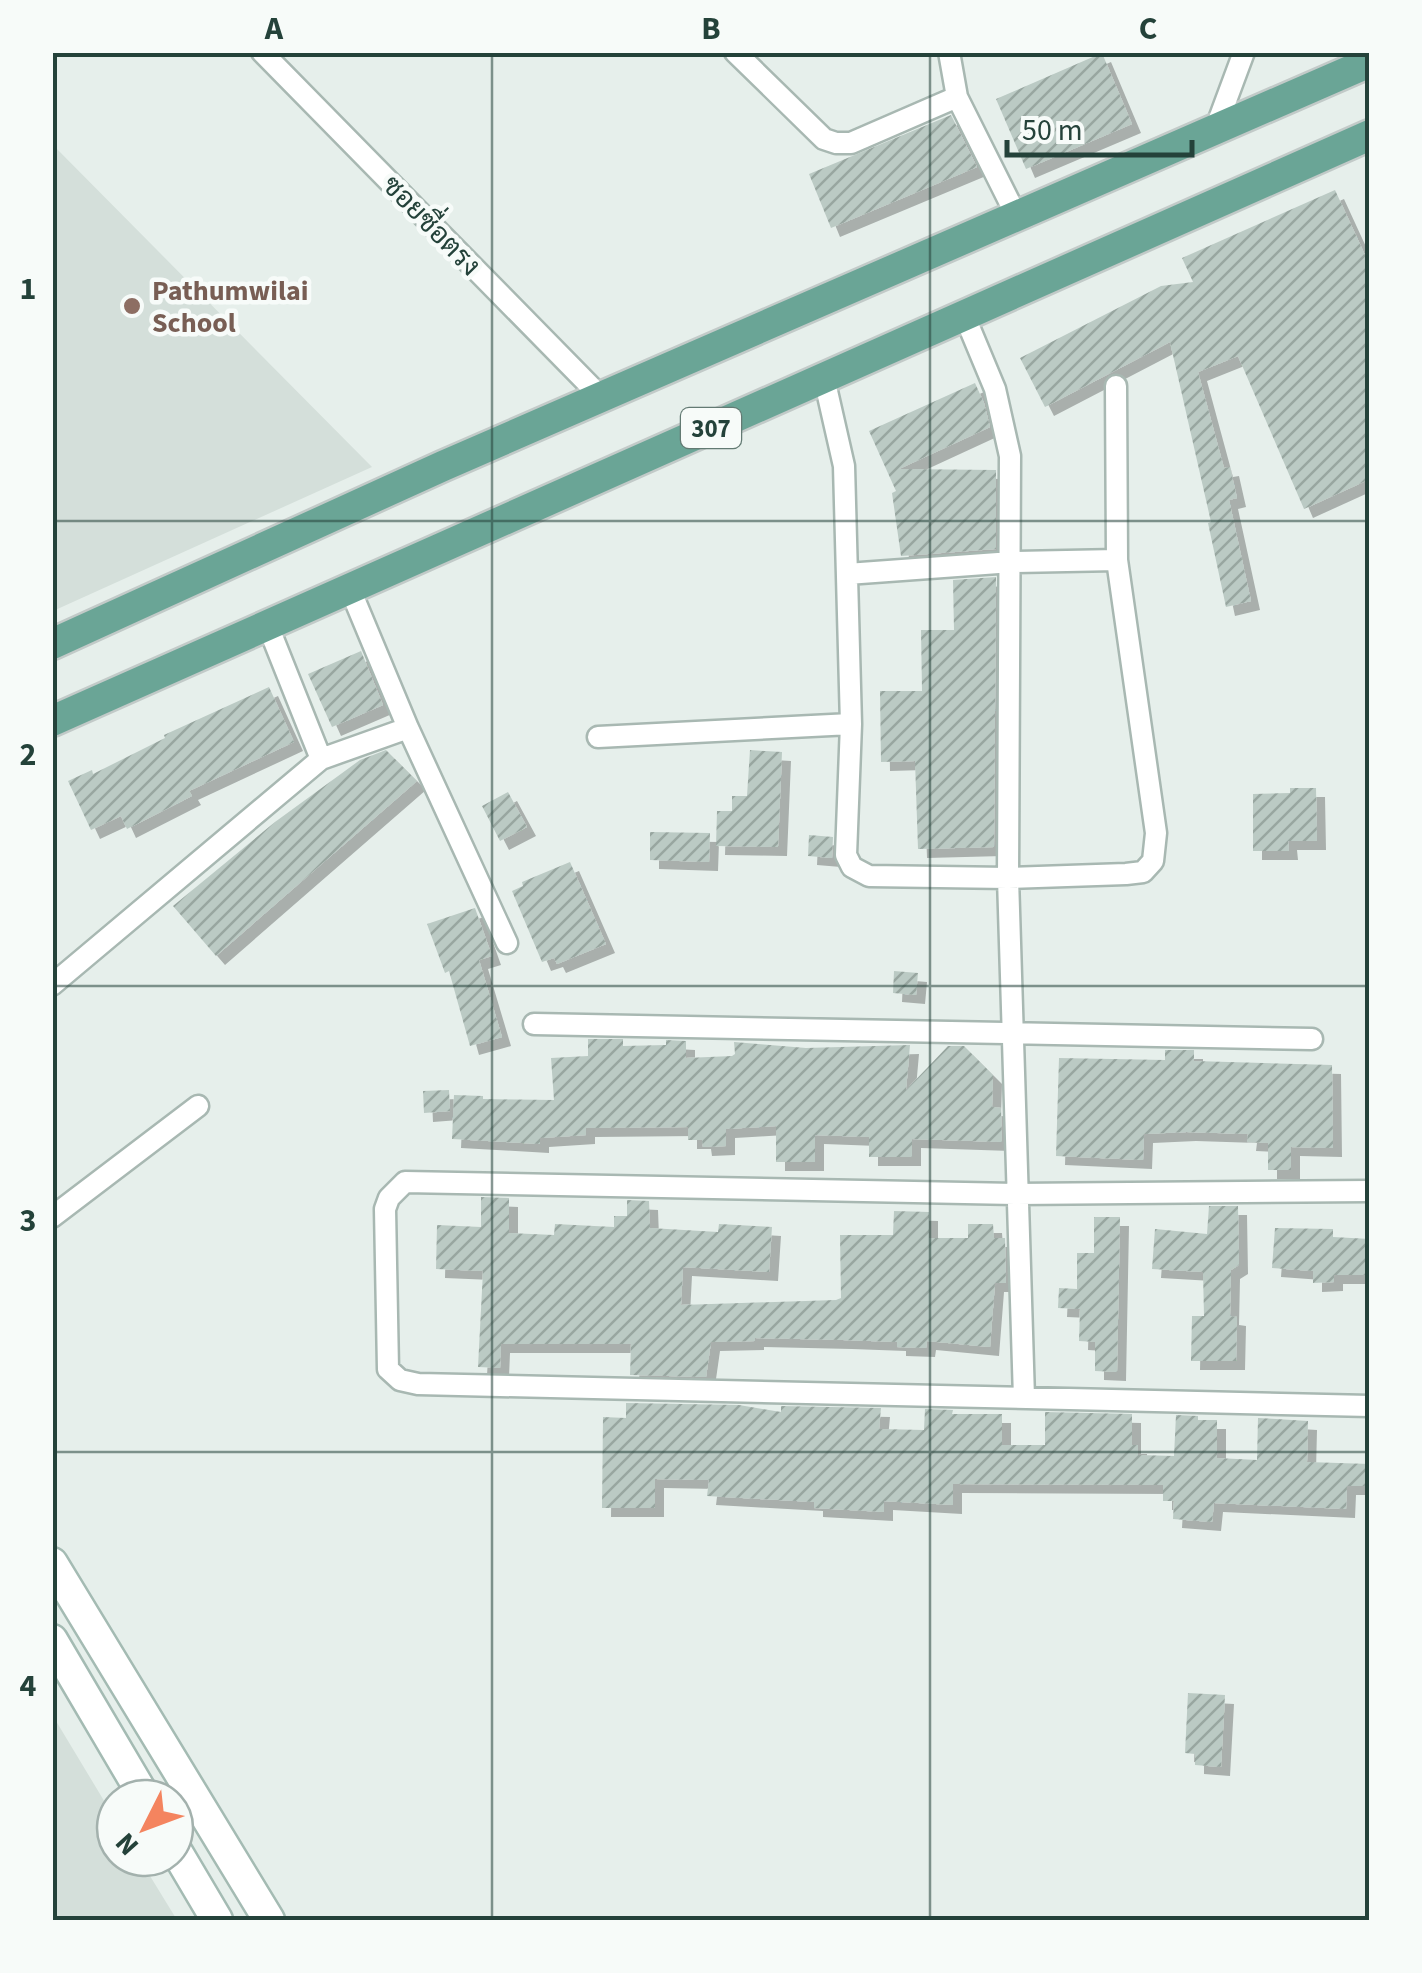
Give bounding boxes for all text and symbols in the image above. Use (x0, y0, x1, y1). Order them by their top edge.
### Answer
text: A (264, 6, 284, 52)
text: B (701, 6, 721, 52)
text: C (1139, 6, 1157, 52)
scale bar (1007, 95, 1192, 157)
text: 50 m (1022, 109, 1083, 152)
street label: ซอยซื่อตรง (373, 163, 493, 285)
text: 1 (20, 266, 36, 312)
place label: Pathumwilai School (152, 271, 309, 343)
marker: Pathumwilai School (121, 295, 143, 317)
road number: 307 (681, 408, 741, 448)
text: 2 (20, 732, 36, 778)
text: 3 (20, 1198, 36, 1244)
text: 4 (20, 1663, 37, 1709)
north arrow (95, 1778, 195, 1878)
text: N (106, 1824, 148, 1864)

